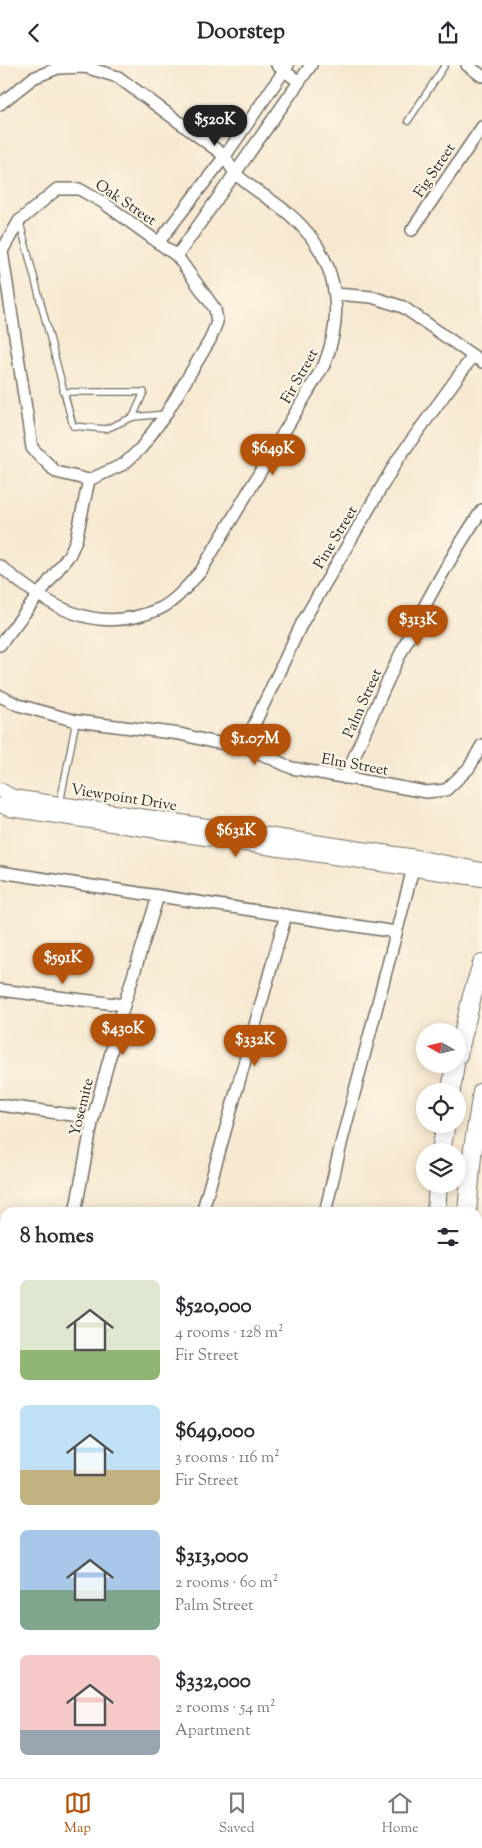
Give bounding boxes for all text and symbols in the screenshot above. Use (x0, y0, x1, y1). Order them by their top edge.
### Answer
text: Doorstep (197, 17, 285, 49)
icon: back (20, 19, 48, 47)
icon: share (434, 19, 462, 47)
pin: $520K (180, 104, 250, 147)
text: $520K (194, 109, 236, 132)
street label: Fig Street (409, 139, 461, 202)
street label: Oak Street (90, 175, 160, 231)
street label: Fir Street (277, 345, 324, 408)
pin: $649K (238, 433, 308, 476)
text: $649K (251, 438, 295, 461)
street label: Pine Street (309, 502, 363, 573)
pin: $313K (383, 605, 453, 647)
text: $313K (399, 609, 437, 632)
street label: Palm Street (339, 666, 388, 742)
pin: $1.07M (214, 723, 296, 766)
text: $1.07M (231, 728, 279, 751)
street label: Elm Street (320, 749, 390, 782)
street label: Viewpoint Drive (69, 780, 178, 817)
pin: $631K (201, 815, 271, 858)
text: $631K (216, 820, 256, 843)
pin: $591K (28, 943, 98, 985)
text: $591K (44, 947, 82, 970)
pin: $430K (88, 1013, 158, 1056)
text: $430K (102, 1018, 144, 1041)
north arrow (416, 1023, 466, 1073)
map controls (416, 1023, 466, 1193)
pin: $332K (220, 1025, 290, 1067)
text: $332K (235, 1029, 275, 1052)
street label: Yosemite (65, 1076, 100, 1139)
button: locate (416, 1083, 466, 1133)
button: layers (416, 1143, 466, 1193)
text: 8 homes (20, 1222, 94, 1252)
icon: filters (434, 1223, 462, 1251)
text: $520,000 (175, 1292, 252, 1322)
icon: home (60, 1300, 120, 1360)
text: 4 rooms · 128 m² (175, 1322, 283, 1345)
text: Fir Street (175, 1345, 239, 1368)
text: $649,000 (175, 1417, 255, 1447)
icon: home (60, 1425, 120, 1485)
text: 3 rooms · 116 m² (175, 1447, 280, 1470)
text: Fir Street (175, 1470, 239, 1493)
text: $313,000 (175, 1542, 248, 1572)
icon: home (60, 1550, 120, 1610)
text: 2 rooms · 60 m² (175, 1572, 278, 1595)
text: Palm Street (175, 1595, 254, 1618)
text: $332,000 (175, 1667, 251, 1697)
icon: home (60, 1675, 120, 1735)
text: 2 rooms · 54 m² (175, 1697, 275, 1720)
text: Apartment (175, 1720, 251, 1743)
tab: Map (64, 1789, 92, 1839)
tab: Saved (219, 1789, 255, 1839)
tab: Home (382, 1789, 418, 1839)

